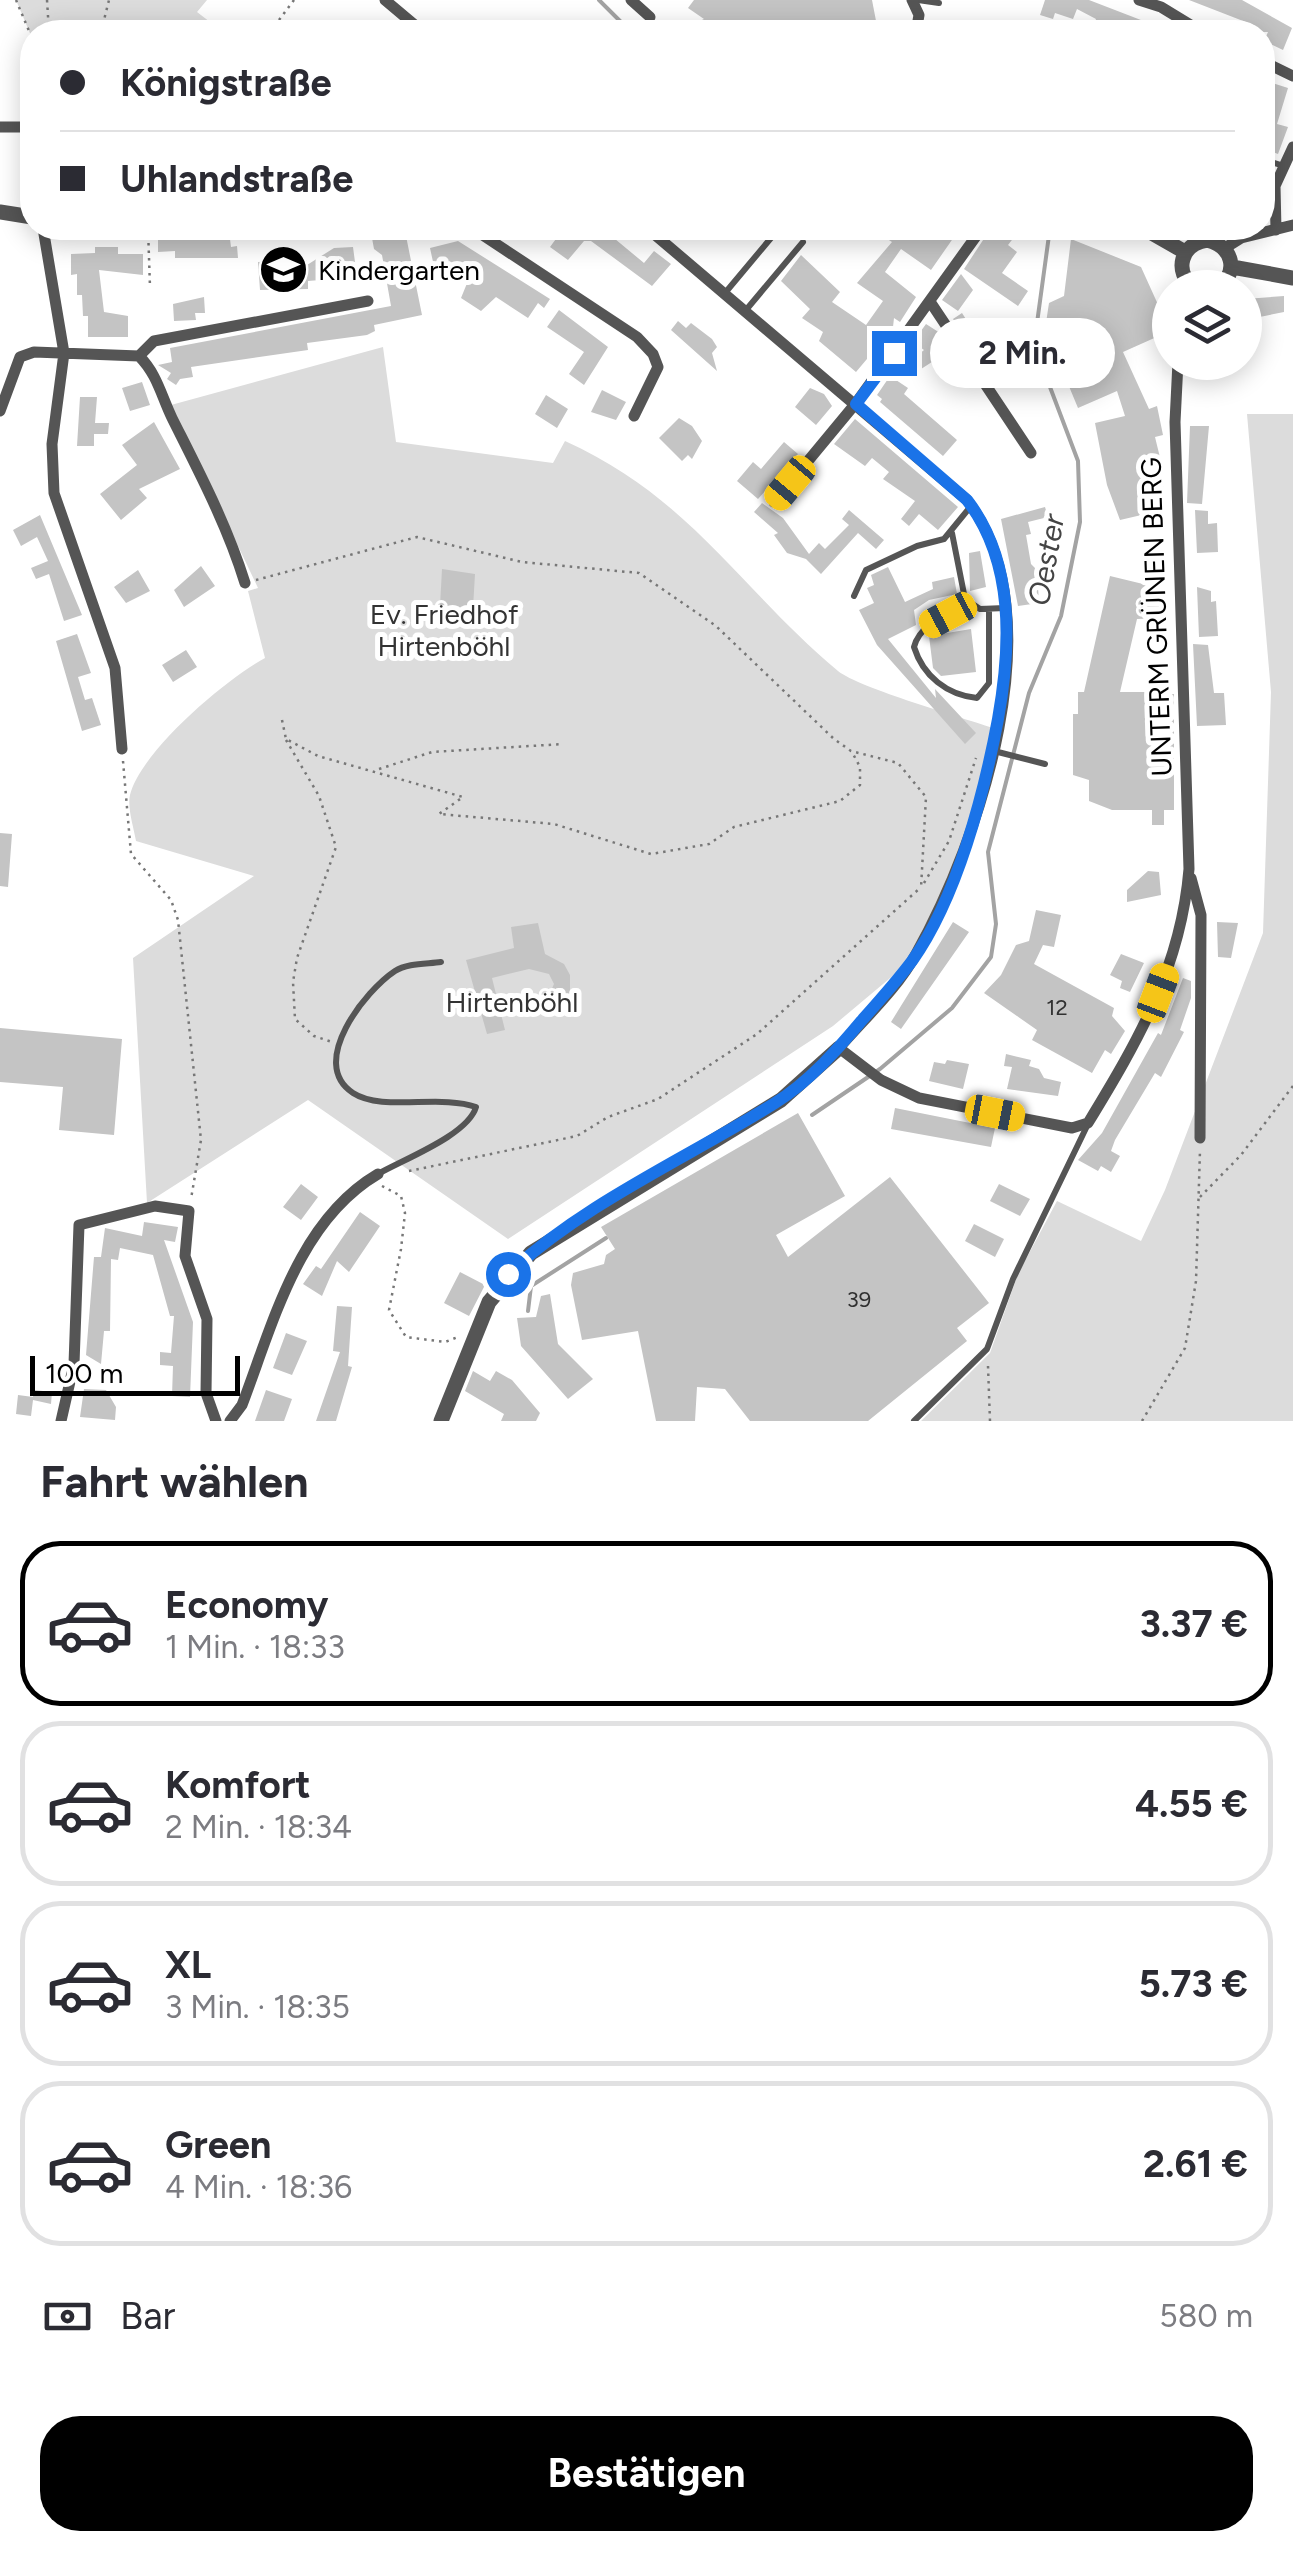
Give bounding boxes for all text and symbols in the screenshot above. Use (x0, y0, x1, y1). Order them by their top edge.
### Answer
text: Königstraße (120, 60, 332, 106)
text: Uhlandstraße (120, 156, 353, 202)
school or university icon: Kindergarten (257, 244, 309, 296)
place label: Kindergarten (318, 253, 480, 287)
map controls (1152, 270, 1262, 380)
button: layers (1152, 270, 1262, 380)
callout: 2 Min. (929, 318, 1114, 388)
route end (872, 331, 917, 376)
text: 2 Min. (978, 334, 1067, 372)
car (759, 450, 821, 516)
street label: UNTERM GRÜNEN BERG (1133, 457, 1179, 777)
water label: Oester (1020, 510, 1073, 608)
car (914, 588, 982, 642)
park label: Ev. Friedhof Hirtenböhl (370, 597, 519, 663)
car (1133, 960, 1183, 1026)
park label: Hirtenböhl (446, 985, 578, 1019)
house number: 12 (1046, 994, 1068, 1021)
car (963, 1093, 1027, 1133)
route start (486, 1252, 531, 1297)
house number: 39 (847, 1286, 871, 1313)
scale bar (30, 1351, 240, 1396)
text: 100 m (45, 1356, 123, 1390)
text: Fahrt wählen (40, 1454, 309, 1508)
icon: car (45, 1579, 135, 1669)
text: Economy (165, 1582, 328, 1628)
text: 3.37 € (1140, 1601, 1248, 1647)
text: 1 Min. · 18:33 (165, 1628, 345, 1666)
icon: car (45, 1759, 135, 1849)
text: Komfort (165, 1762, 311, 1808)
text: 4.55 € (1135, 1781, 1248, 1827)
text: 2 Min. · 18:34 (165, 1808, 352, 1846)
icon: car (45, 1939, 135, 2029)
text: XL (165, 1942, 211, 1988)
text: 5.73 € (1139, 1961, 1248, 2007)
text: 3 Min. · 18:35 (165, 1988, 350, 2026)
icon: car (45, 2119, 135, 2209)
text: Green (165, 2122, 271, 2168)
text: 2.61 € (1143, 2141, 1248, 2187)
text: 4 Min. · 18:36 (165, 2168, 352, 2206)
icon: cash (40, 2289, 95, 2344)
text: Bar (120, 2293, 175, 2339)
text: 580 m (1159, 2297, 1253, 2335)
button: Bestätigen (40, 2416, 1253, 2531)

